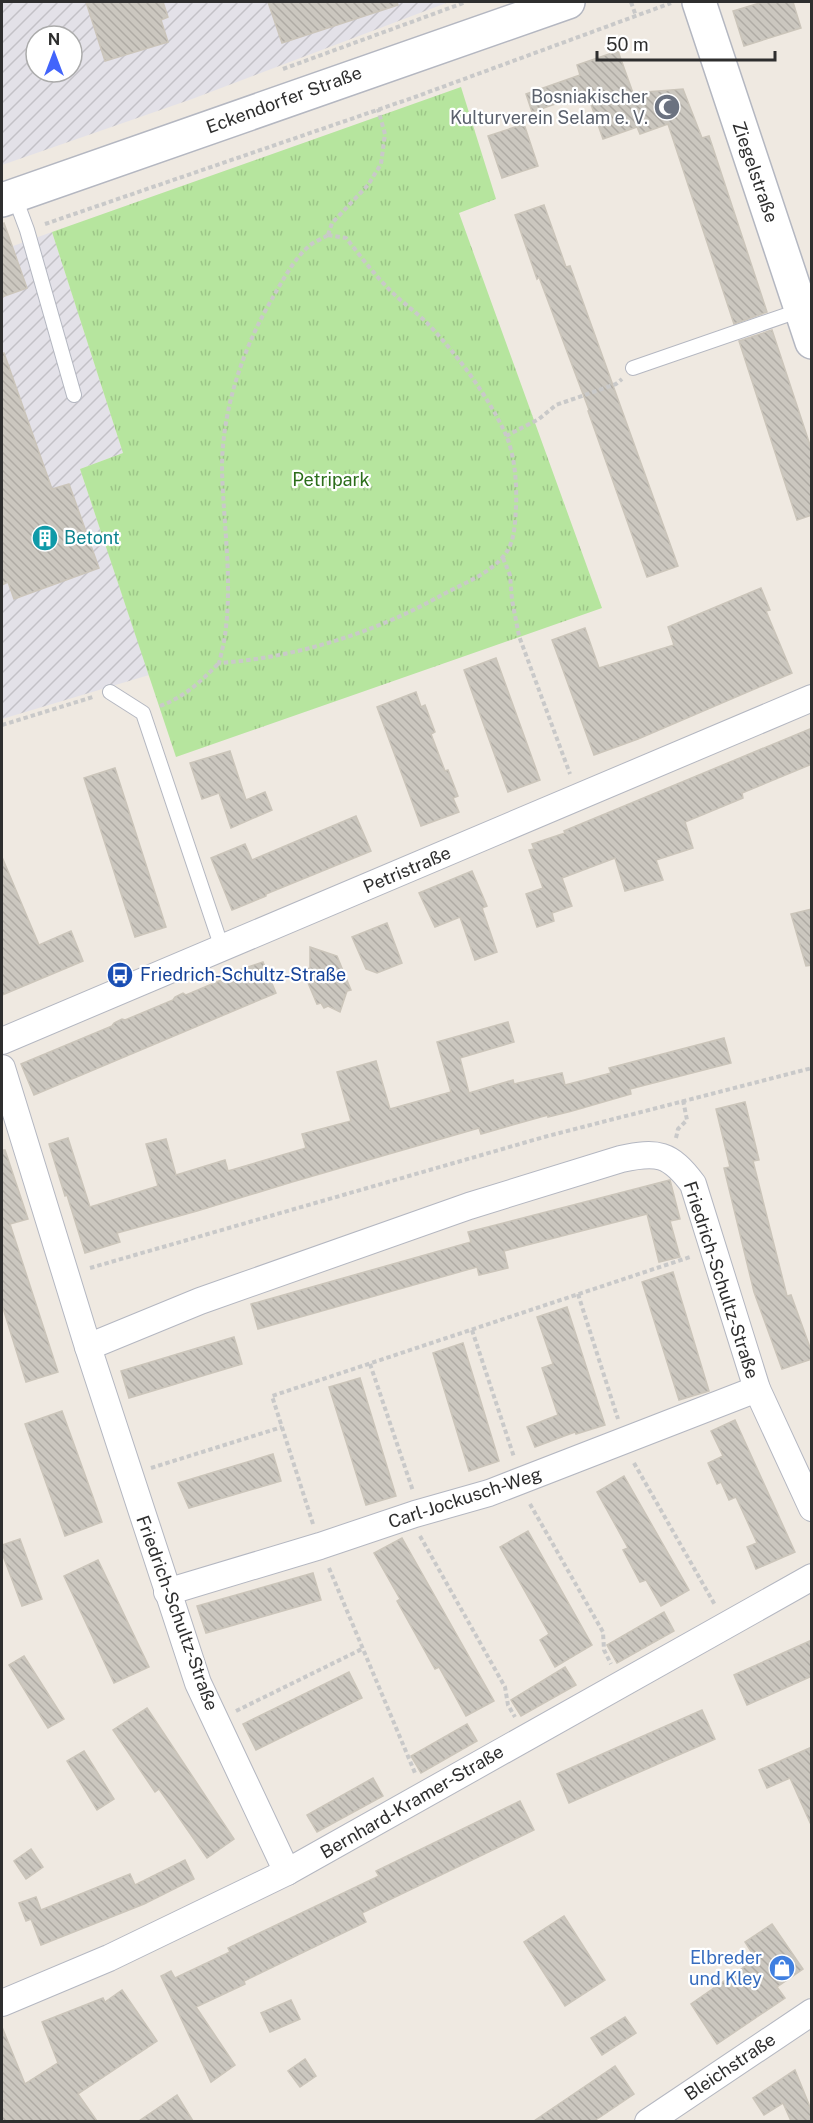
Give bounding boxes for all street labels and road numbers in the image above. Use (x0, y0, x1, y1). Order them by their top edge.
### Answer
street label: Eckendorfer Straße (203, 62, 364, 137)
street label: Ziegelstraße (728, 119, 783, 225)
street label: Petristraße (360, 842, 454, 897)
street label: Friedrich-Schultz-Straße (680, 1179, 763, 1381)
street label: Carl-Jockusch-Weg (385, 1463, 544, 1532)
street label: Friedrich-Schultz-Straße (132, 1512, 223, 1713)
street label: Bernhard-Kramer-Straße (316, 1740, 507, 1863)
street label: Bleichstraße (680, 2029, 779, 2105)

